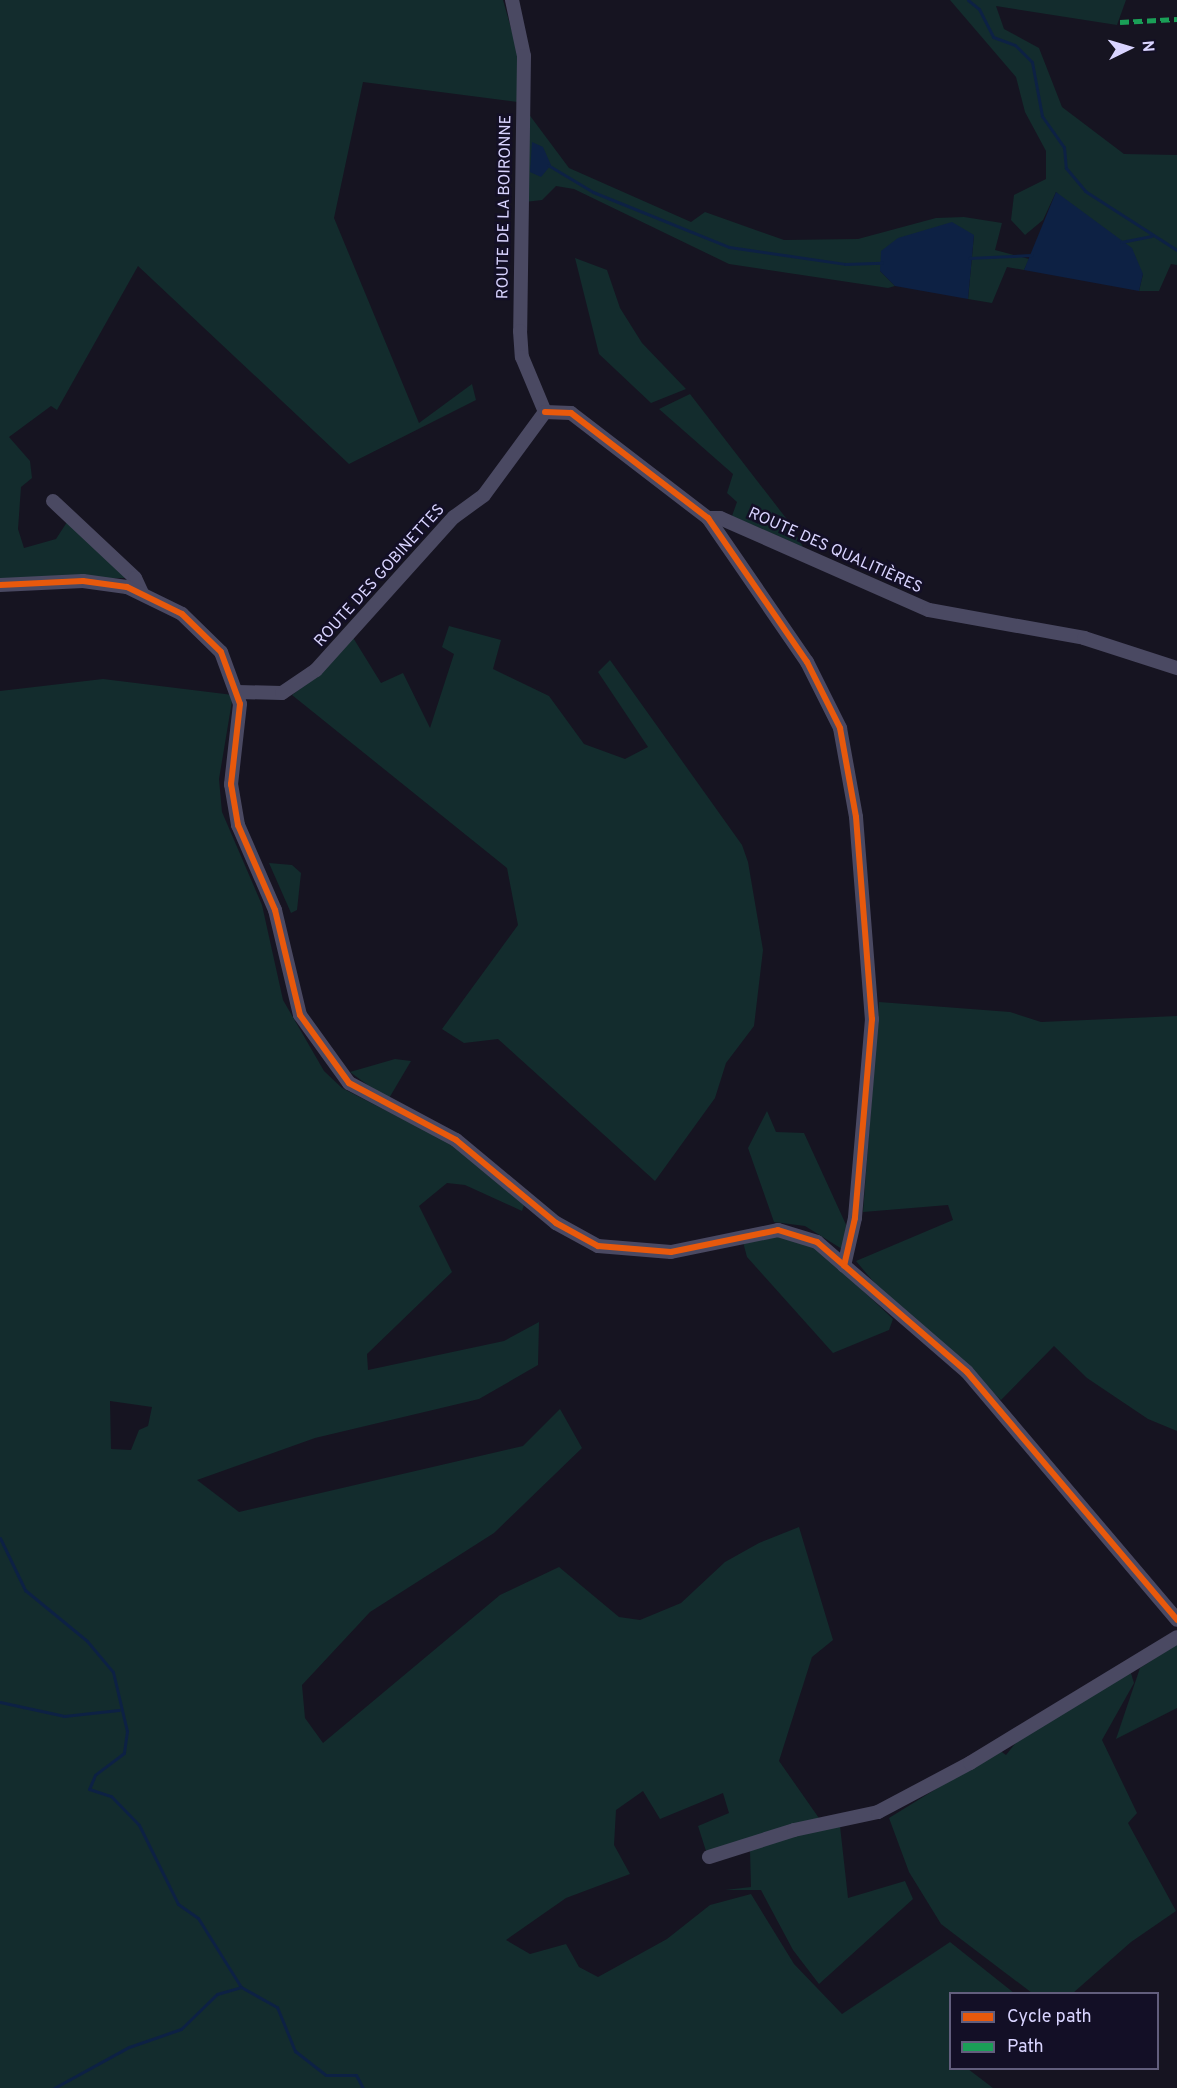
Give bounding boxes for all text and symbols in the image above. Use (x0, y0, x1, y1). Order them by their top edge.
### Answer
north arrow (1099, 18, 1159, 78)
text: N (1136, 40, 1157, 53)
street label: ROUTE DE LA BOIRONNE (494, 114, 516, 300)
street label: ROUTE DES GOBINETTES (311, 501, 449, 651)
street label: ROUTE DES QUALITIÈRES (745, 504, 925, 598)
legend (949, 1992, 1159, 2070)
text: Cycle path (1007, 2006, 1092, 2029)
text: Path (1007, 2036, 1044, 2059)

